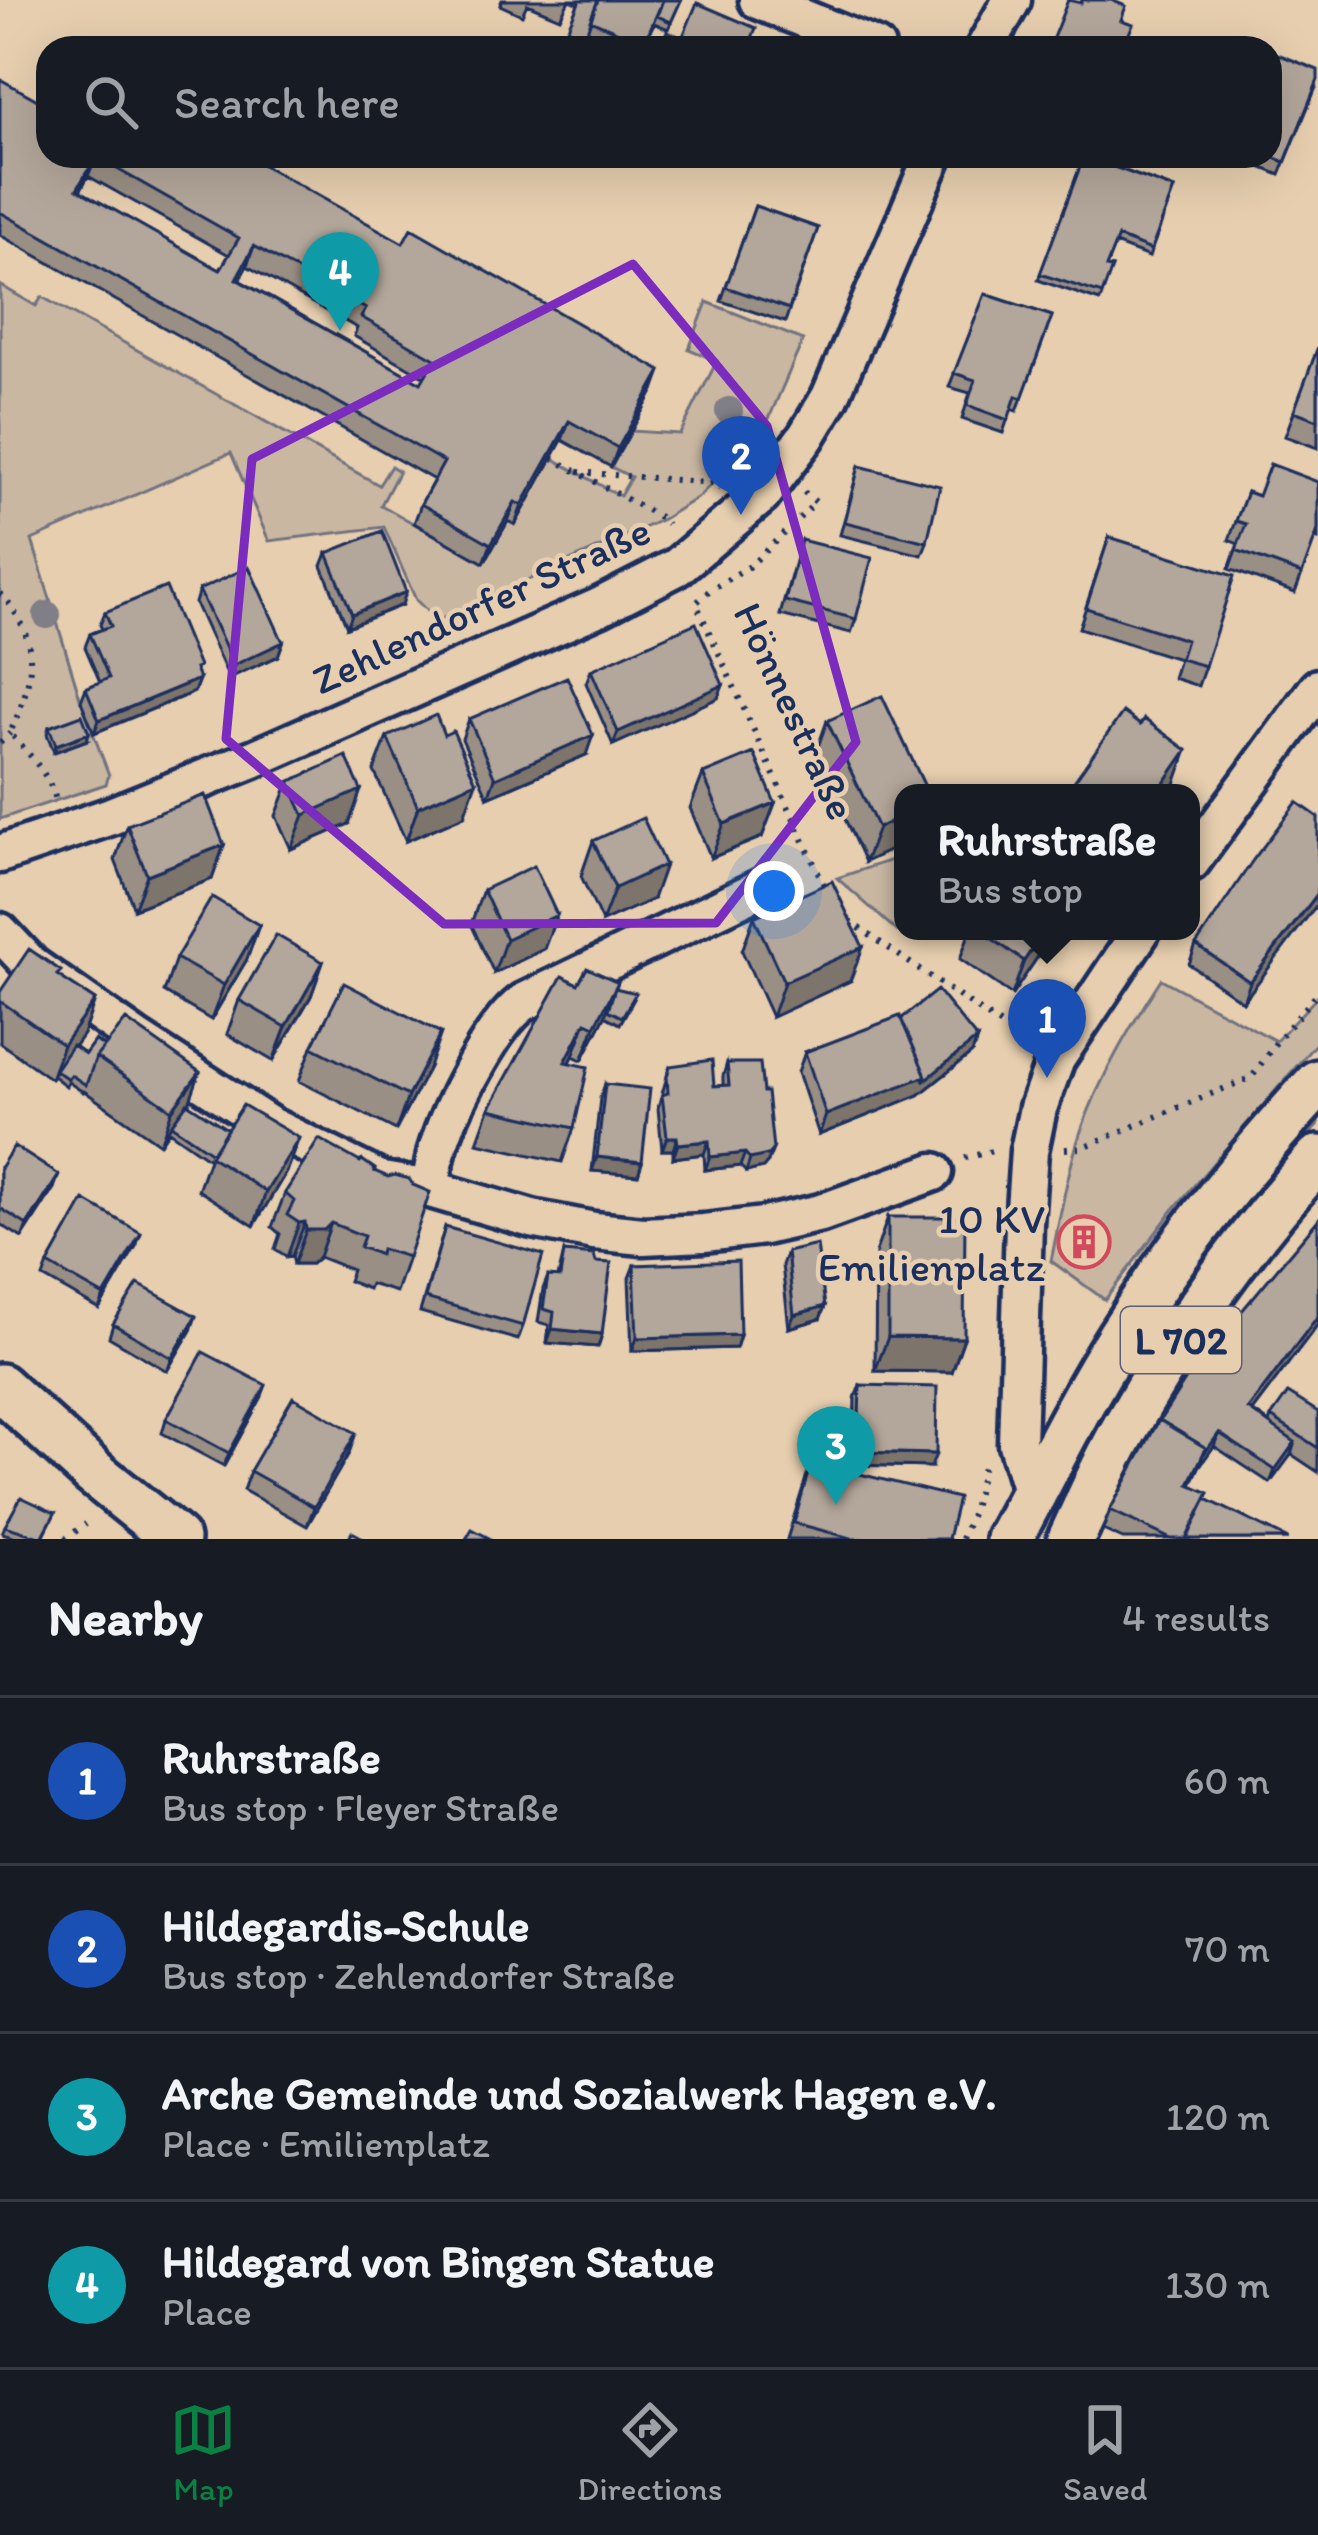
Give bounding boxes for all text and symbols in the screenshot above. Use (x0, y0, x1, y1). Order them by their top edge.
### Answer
search box (36, 36, 1282, 168)
icon: search (78, 69, 144, 135)
text: Search here (174, 75, 400, 129)
pin: 4 (301, 232, 379, 331)
pin: 2 (702, 416, 780, 515)
street label: Zehlendorfer Straße (304, 504, 658, 706)
street label: Hönnestraße (722, 594, 868, 828)
popup (894, 784, 1200, 940)
text: Ruhrstraße (938, 812, 1156, 866)
your location (744, 861, 804, 921)
text: Bus stop (938, 866, 1083, 913)
pin: 1 (1008, 979, 1086, 1078)
place label: 10 KV Emilienplatz (818, 1193, 1045, 1292)
building icon: 10 KV Emilienplatz (1056, 1214, 1112, 1270)
road number: L 702 (1121, 1307, 1241, 1373)
pin: 3 (797, 1406, 875, 1505)
text: Nearby (48, 1587, 203, 1648)
text: 4 results (1122, 1594, 1270, 1641)
text: Ruhrstraße (162, 1730, 381, 1784)
text: 1 (78, 1757, 96, 1804)
text: 60 m (1184, 1757, 1270, 1804)
text: Bus stop · Fleyer Straße (162, 1784, 559, 1831)
text: Hildegardis-Schule (162, 1898, 529, 1952)
text: 2 (77, 1925, 97, 1972)
text: 70 m (1185, 1925, 1270, 1972)
text: Bus stop · Zehlendorfer Straße (162, 1952, 675, 1999)
text: Arche Gemeinde und Sozialwerk Hagen e.V. (162, 2066, 997, 2120)
text: 3 (76, 2093, 98, 2140)
text: 120 m (1166, 2093, 1270, 2140)
text: Place · Emilienplatz (162, 2120, 490, 2167)
text: Hildegard von Bingen Statue (162, 2234, 714, 2288)
text: 4 (75, 2261, 99, 2308)
text: 130 m (1165, 2261, 1270, 2308)
text: Place (162, 2288, 252, 2335)
tab: Map (170, 2397, 236, 2508)
tab: Directions (577, 2397, 722, 2508)
tab: Saved (1063, 2397, 1148, 2508)

